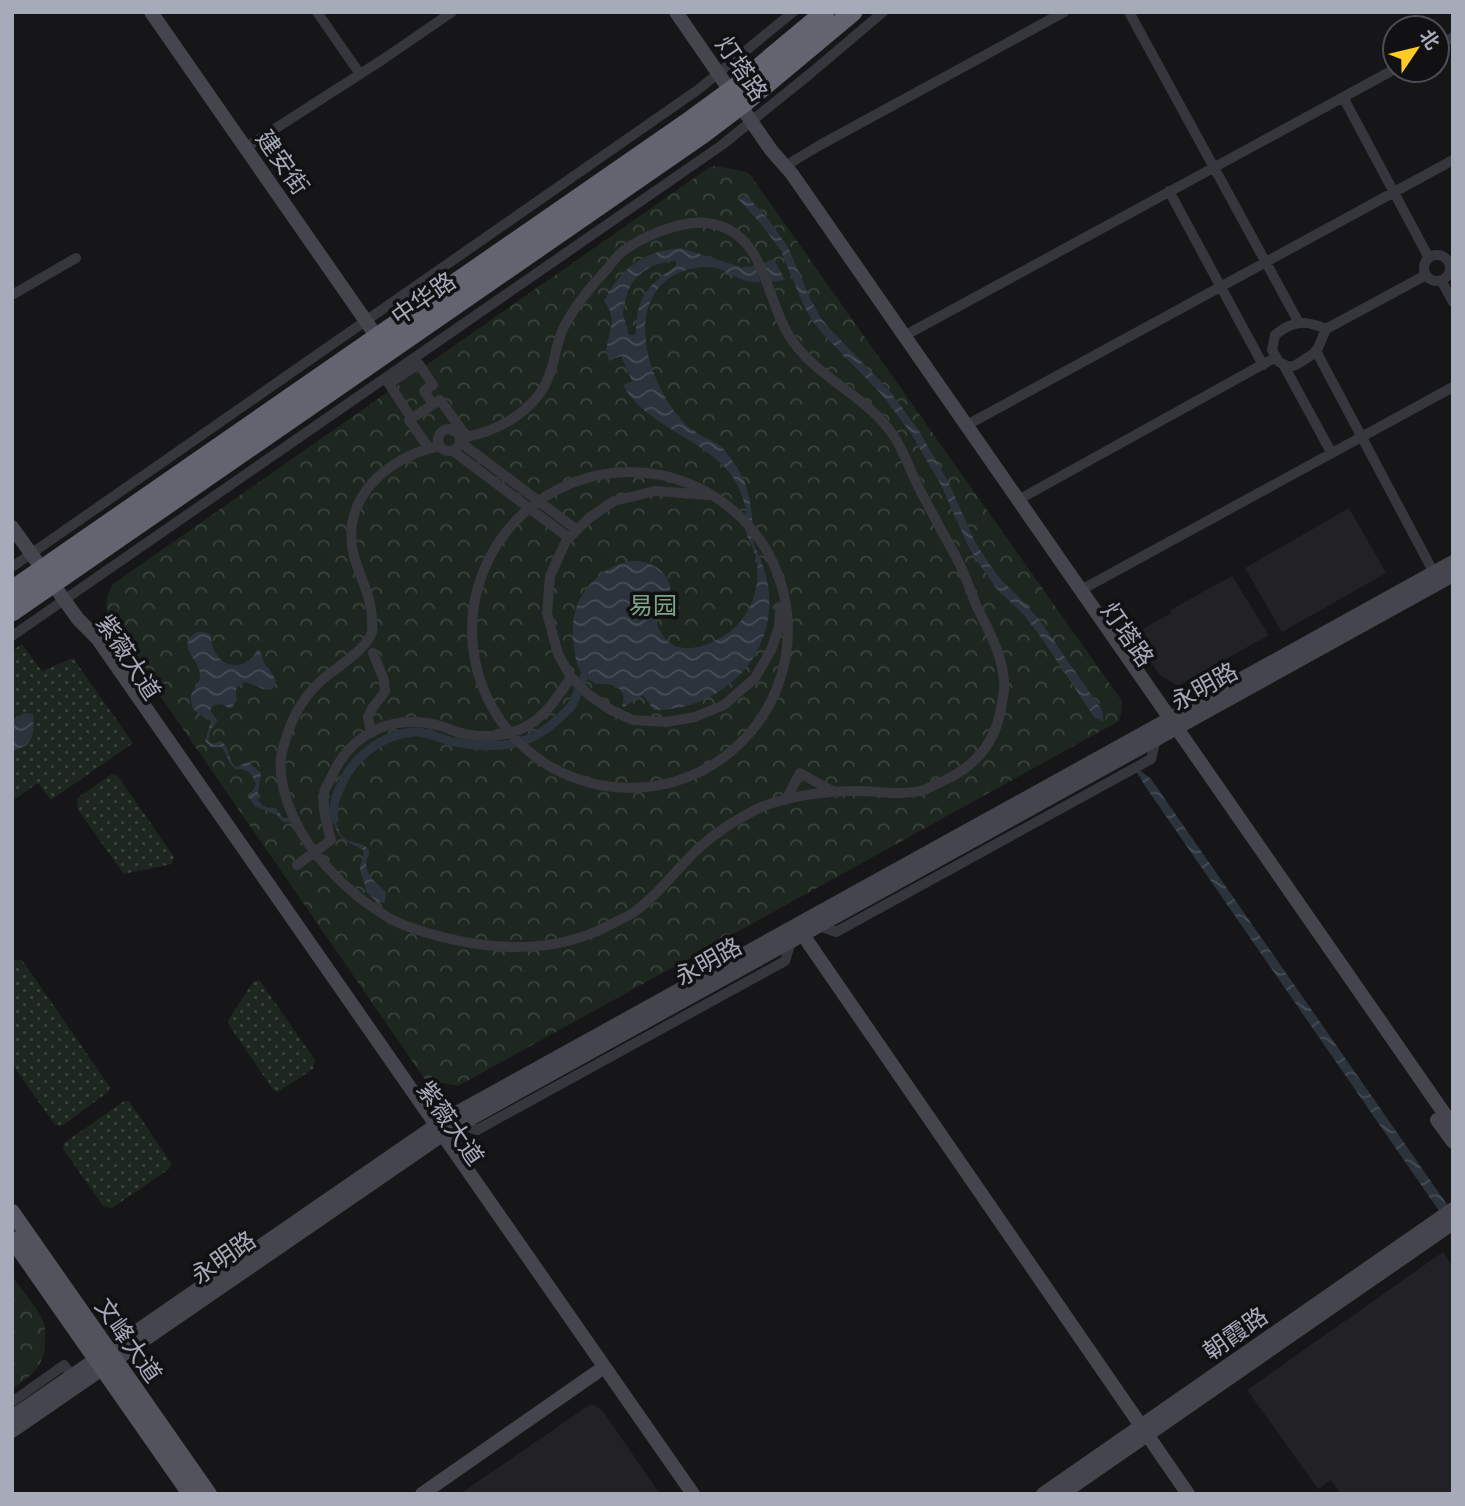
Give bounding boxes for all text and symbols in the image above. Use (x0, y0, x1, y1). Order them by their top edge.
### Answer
north arrow (1381, 14, 1451, 84)
text: 北 (1415, 25, 1445, 54)
street label: 灯塔路 (709, 29, 775, 107)
street label: 建安街 (249, 123, 317, 201)
street label: 中华路 (384, 264, 462, 332)
park label: 易园 (629, 589, 677, 621)
street label: 灯塔路 (1094, 595, 1162, 673)
street label: 紫薇大道 (89, 608, 169, 706)
street label: 永明路 (1165, 655, 1243, 717)
street label: 永明路 (669, 930, 747, 992)
street label: 紫薇大道 (410, 1075, 492, 1171)
street label: 永明路 (184, 1223, 262, 1291)
street label: 文峰大道 (88, 1292, 170, 1388)
street label: 朝霞路 (1196, 1299, 1274, 1367)

